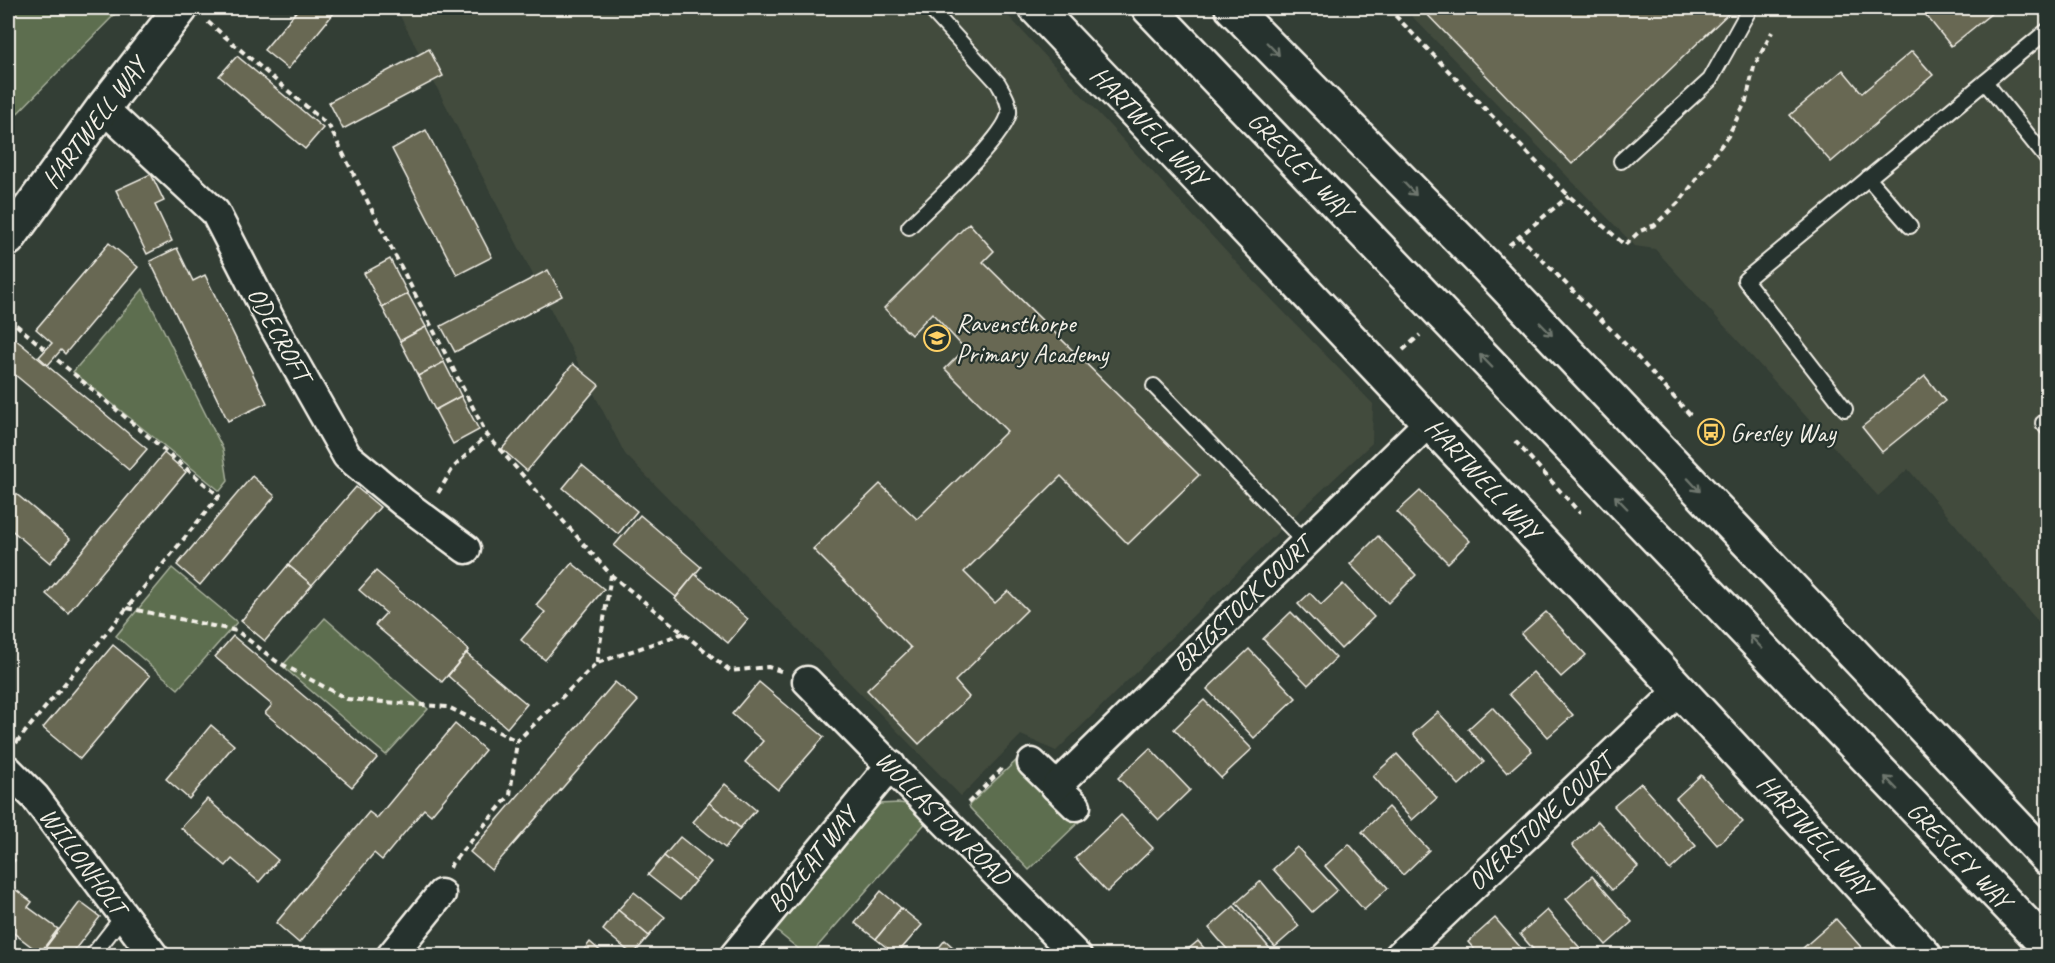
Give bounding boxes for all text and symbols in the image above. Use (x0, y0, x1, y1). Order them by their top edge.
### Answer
one-way arrow (1266, 42, 1281, 57)
street label: HARTWELL WAY (34, 48, 156, 195)
street label: HARTWELL WAY (1083, 59, 1217, 196)
street label: GRESLEY WAY (1241, 104, 1363, 229)
one-way arrow (1402, 181, 1417, 196)
street label: ODECROFT (240, 281, 321, 392)
place label: Ravensthorpe Primary Academy (956, 307, 1110, 370)
one-way arrow (1538, 321, 1553, 336)
school or university icon: Ravensthorpe Primary Academy (922, 323, 952, 353)
one-way arrow (1479, 353, 1494, 368)
street label: HARTWELL WAY (1418, 411, 1551, 550)
place label: Gresley Way (1730, 416, 1838, 449)
bus stop icon: Gresley Way (1696, 417, 1726, 447)
one-way arrow (1687, 478, 1701, 493)
one-way arrow (1614, 494, 1629, 509)
street label: BRIGSTOCK COURT (1166, 526, 1322, 679)
one-way arrow (1749, 635, 1763, 650)
street label: OVERSTONE COURT (1460, 742, 1624, 898)
street label: WOLLASTON ROAD (868, 743, 1019, 894)
street label: HARTWELL WAY (1750, 767, 1883, 906)
one-way arrow (1884, 776, 1898, 791)
street label: GRESLEY WAY (1900, 794, 2022, 919)
street label: BOZEAT WAY (759, 798, 867, 919)
street label: WILLONHOLT (32, 801, 137, 925)

